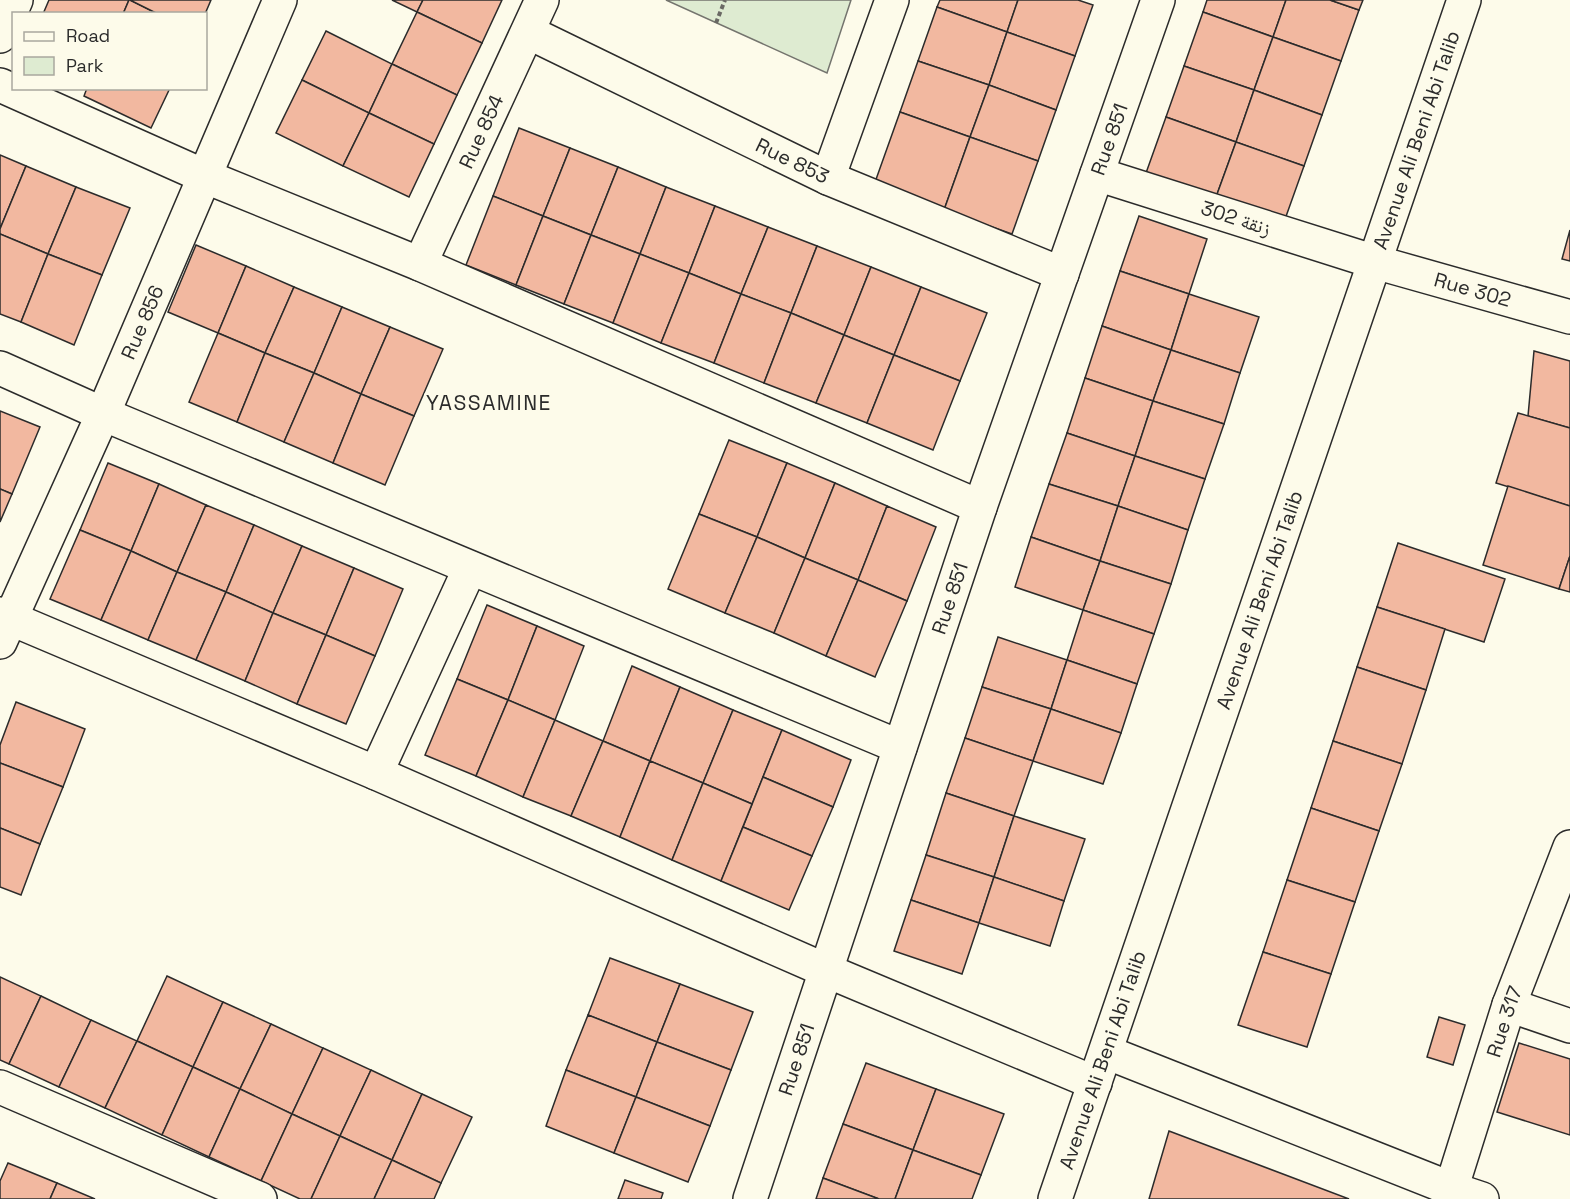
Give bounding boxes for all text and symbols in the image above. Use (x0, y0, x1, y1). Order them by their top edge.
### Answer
legend (12, 12, 207, 90)
text: Road (66, 24, 110, 47)
street label: Avenue Ali Beni Abi Talib (1367, 27, 1466, 253)
text: Park (66, 54, 104, 77)
street label: Rue 854 (453, 90, 510, 173)
street label: Rue 851 (1085, 100, 1134, 179)
street label: Rue 853 (751, 132, 833, 189)
street label: زنقة 302 (1198, 194, 1274, 242)
street label: Rue 302 (1431, 266, 1514, 313)
street label: Rue 856 (115, 281, 170, 363)
district label: YASSAMINE (426, 389, 552, 416)
street label: Avenue Ali Beni Abi Talib (1210, 487, 1309, 713)
street label: Rue 851 (926, 559, 974, 638)
street label: Avenue Ali Beni Abi Talib (1053, 947, 1152, 1173)
street label: Rue 317 (1480, 982, 1528, 1060)
street label: Rue 851 (772, 1020, 820, 1099)

